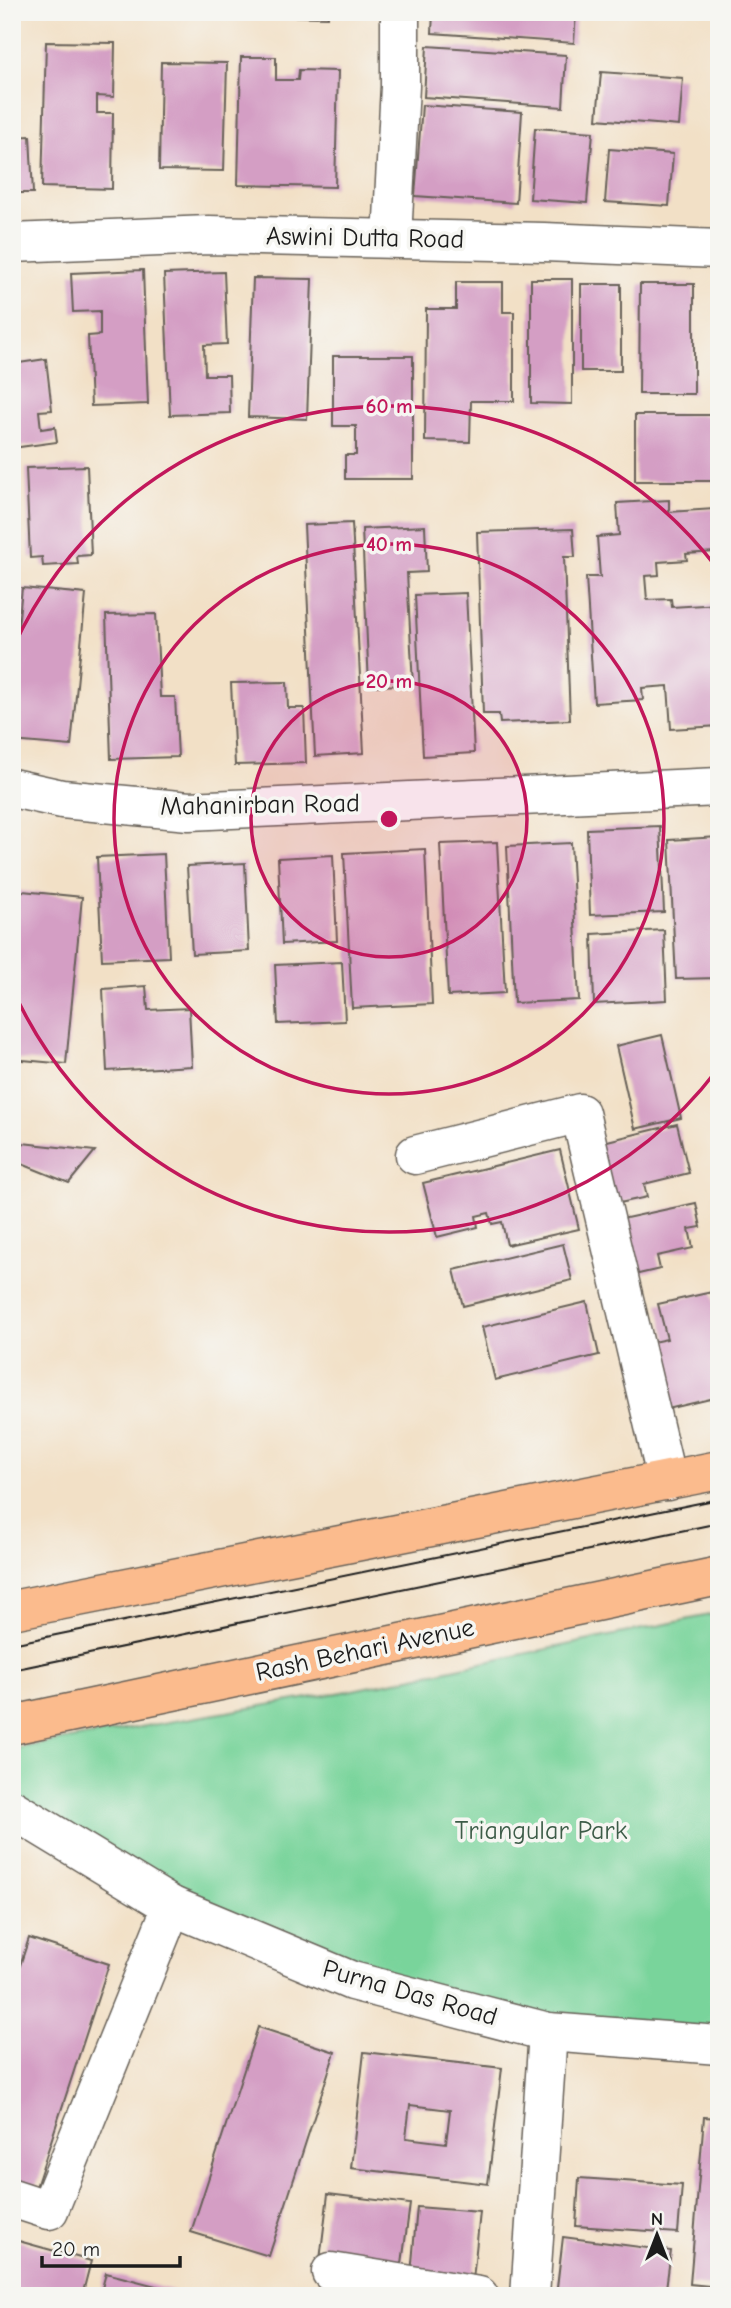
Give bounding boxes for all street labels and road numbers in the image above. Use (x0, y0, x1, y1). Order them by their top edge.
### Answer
street label: Aswini Dutta Road (266, 221, 464, 255)
street label: Mahanirban Road (160, 788, 360, 822)
street label: Rash Behari Avenue (253, 1612, 477, 1688)
street label: Purna Das Road (319, 1954, 501, 2032)

